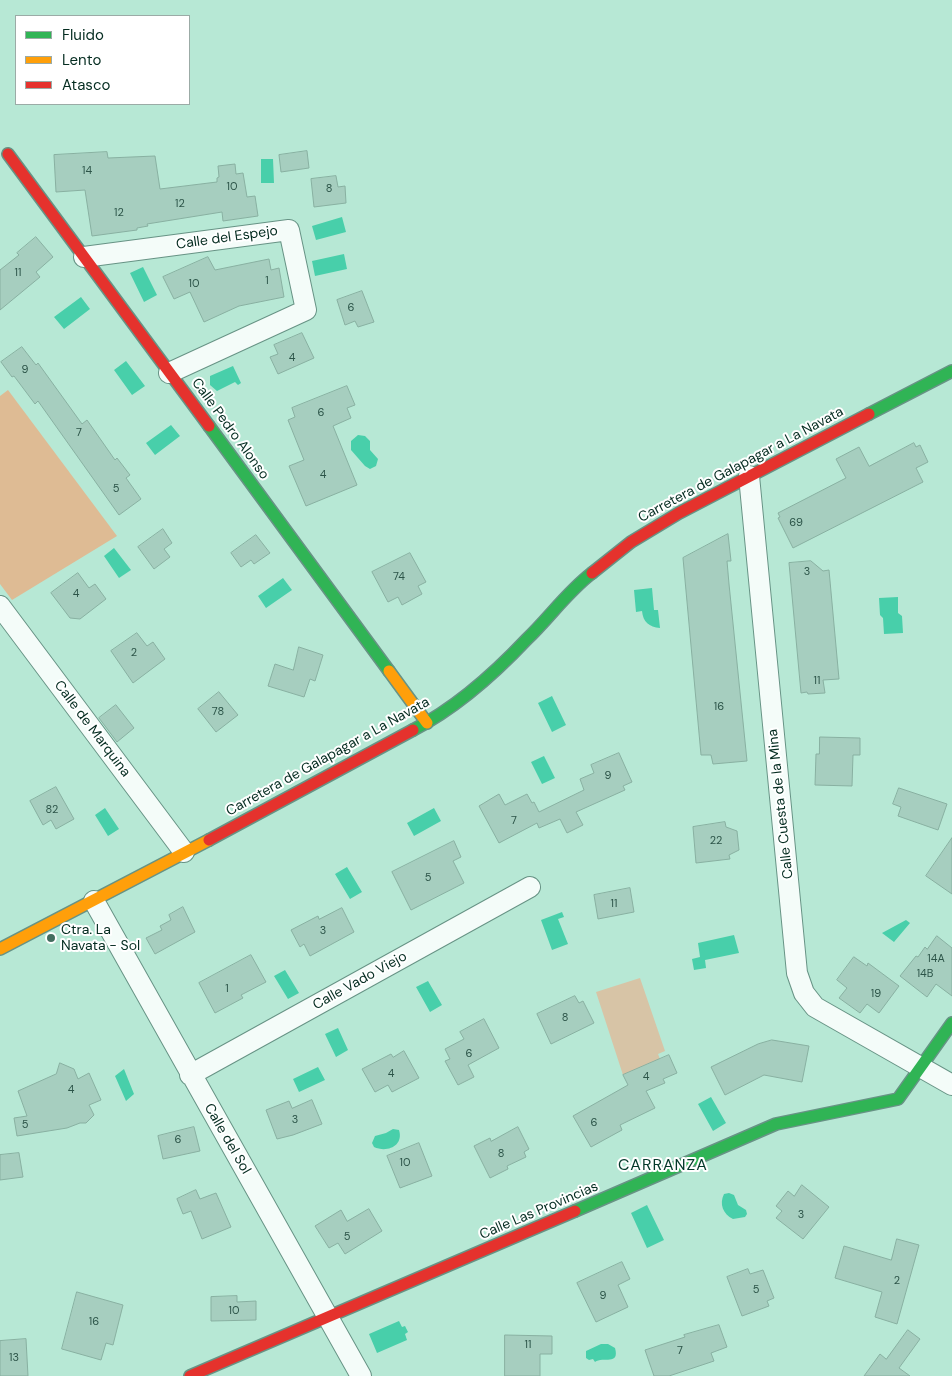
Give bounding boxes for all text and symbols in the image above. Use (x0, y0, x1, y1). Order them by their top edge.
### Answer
legend (15, 15, 190, 105)
text: Fluido (62, 25, 104, 45)
text: Lento (62, 50, 101, 70)
text: Atasco (62, 75, 110, 95)
house number: 14 (82, 164, 92, 178)
house number: 10 (227, 180, 237, 194)
house number: 8 (326, 182, 332, 196)
house number: 12 (175, 197, 185, 211)
house number: 12 (114, 206, 124, 220)
street label: Calle del Espejo (175, 223, 279, 253)
house number: 11 (15, 266, 21, 280)
house number: 1 (265, 274, 269, 288)
house number: 10 (189, 277, 199, 291)
house number: 6 (348, 301, 354, 315)
house number: 4 (289, 351, 295, 365)
house number: 9 (22, 363, 28, 377)
street label: Calle Pedro Alonso (188, 375, 272, 483)
street label: Carretera de Galapagar a La Navata (636, 404, 846, 526)
house number: 6 (318, 406, 324, 420)
house number: 7 (76, 426, 82, 440)
house number: 4 (320, 468, 326, 482)
house number: 5 (113, 482, 119, 496)
house number: 69 (789, 516, 803, 530)
house number: 3 (804, 565, 810, 579)
house number: 74 (393, 570, 405, 584)
house number: 4 (73, 587, 79, 601)
house number: 2 (131, 646, 137, 660)
house number: 11 (814, 674, 820, 688)
street label: Calle de Marquina (50, 678, 134, 780)
street label: Carretera de Galapagar a La Navata (223, 694, 433, 820)
house number: 16 (714, 700, 724, 714)
house number: 78 (212, 705, 224, 719)
street label: Calle Cuesta de la Mina (765, 728, 797, 880)
house number: 9 (605, 769, 611, 783)
house number: 82 (46, 803, 58, 817)
house number: 7 (511, 814, 517, 828)
house number: 22 (710, 834, 722, 848)
house number: 5 (425, 871, 431, 885)
house number: 11 (611, 897, 617, 911)
place label: Ctra. La Navata - Sol (61, 922, 140, 954)
house number: 3 (320, 924, 326, 938)
marker: Ctra. La Navata - Sol (45, 932, 57, 944)
street label: Calle Vado Viejo (310, 948, 410, 1014)
house number: 14A (927, 952, 945, 966)
house number: 14B (917, 967, 933, 981)
house number: 1 (225, 982, 229, 996)
house number: 19 (871, 987, 881, 1001)
house number: 8 (562, 1011, 568, 1025)
house number: 6 (466, 1047, 472, 1061)
house number: 4 (388, 1067, 394, 1081)
house number: 4 (643, 1070, 649, 1084)
house number: 4 (68, 1083, 74, 1097)
street label: Calle del Sol (200, 1101, 254, 1177)
house number: 3 (292, 1113, 298, 1127)
house number: 6 (591, 1116, 597, 1130)
house number: 5 (22, 1118, 28, 1132)
house number: 6 (175, 1133, 181, 1147)
house number: 8 (498, 1147, 504, 1161)
house number: 10 (400, 1156, 410, 1170)
district label: CARRANZA (617, 1156, 709, 1176)
street label: Calle Las Provincias (477, 1178, 601, 1244)
house number: 3 (798, 1208, 804, 1222)
house number: 5 (344, 1230, 350, 1244)
house number: 2 (894, 1274, 900, 1288)
house number: 5 (753, 1283, 759, 1297)
house number: 9 (600, 1289, 606, 1303)
house number: 10 (229, 1304, 239, 1318)
house number: 16 (89, 1315, 99, 1329)
house number: 11 (525, 1338, 531, 1352)
house number: 7 (677, 1344, 683, 1358)
house number: 13 (9, 1351, 19, 1365)

